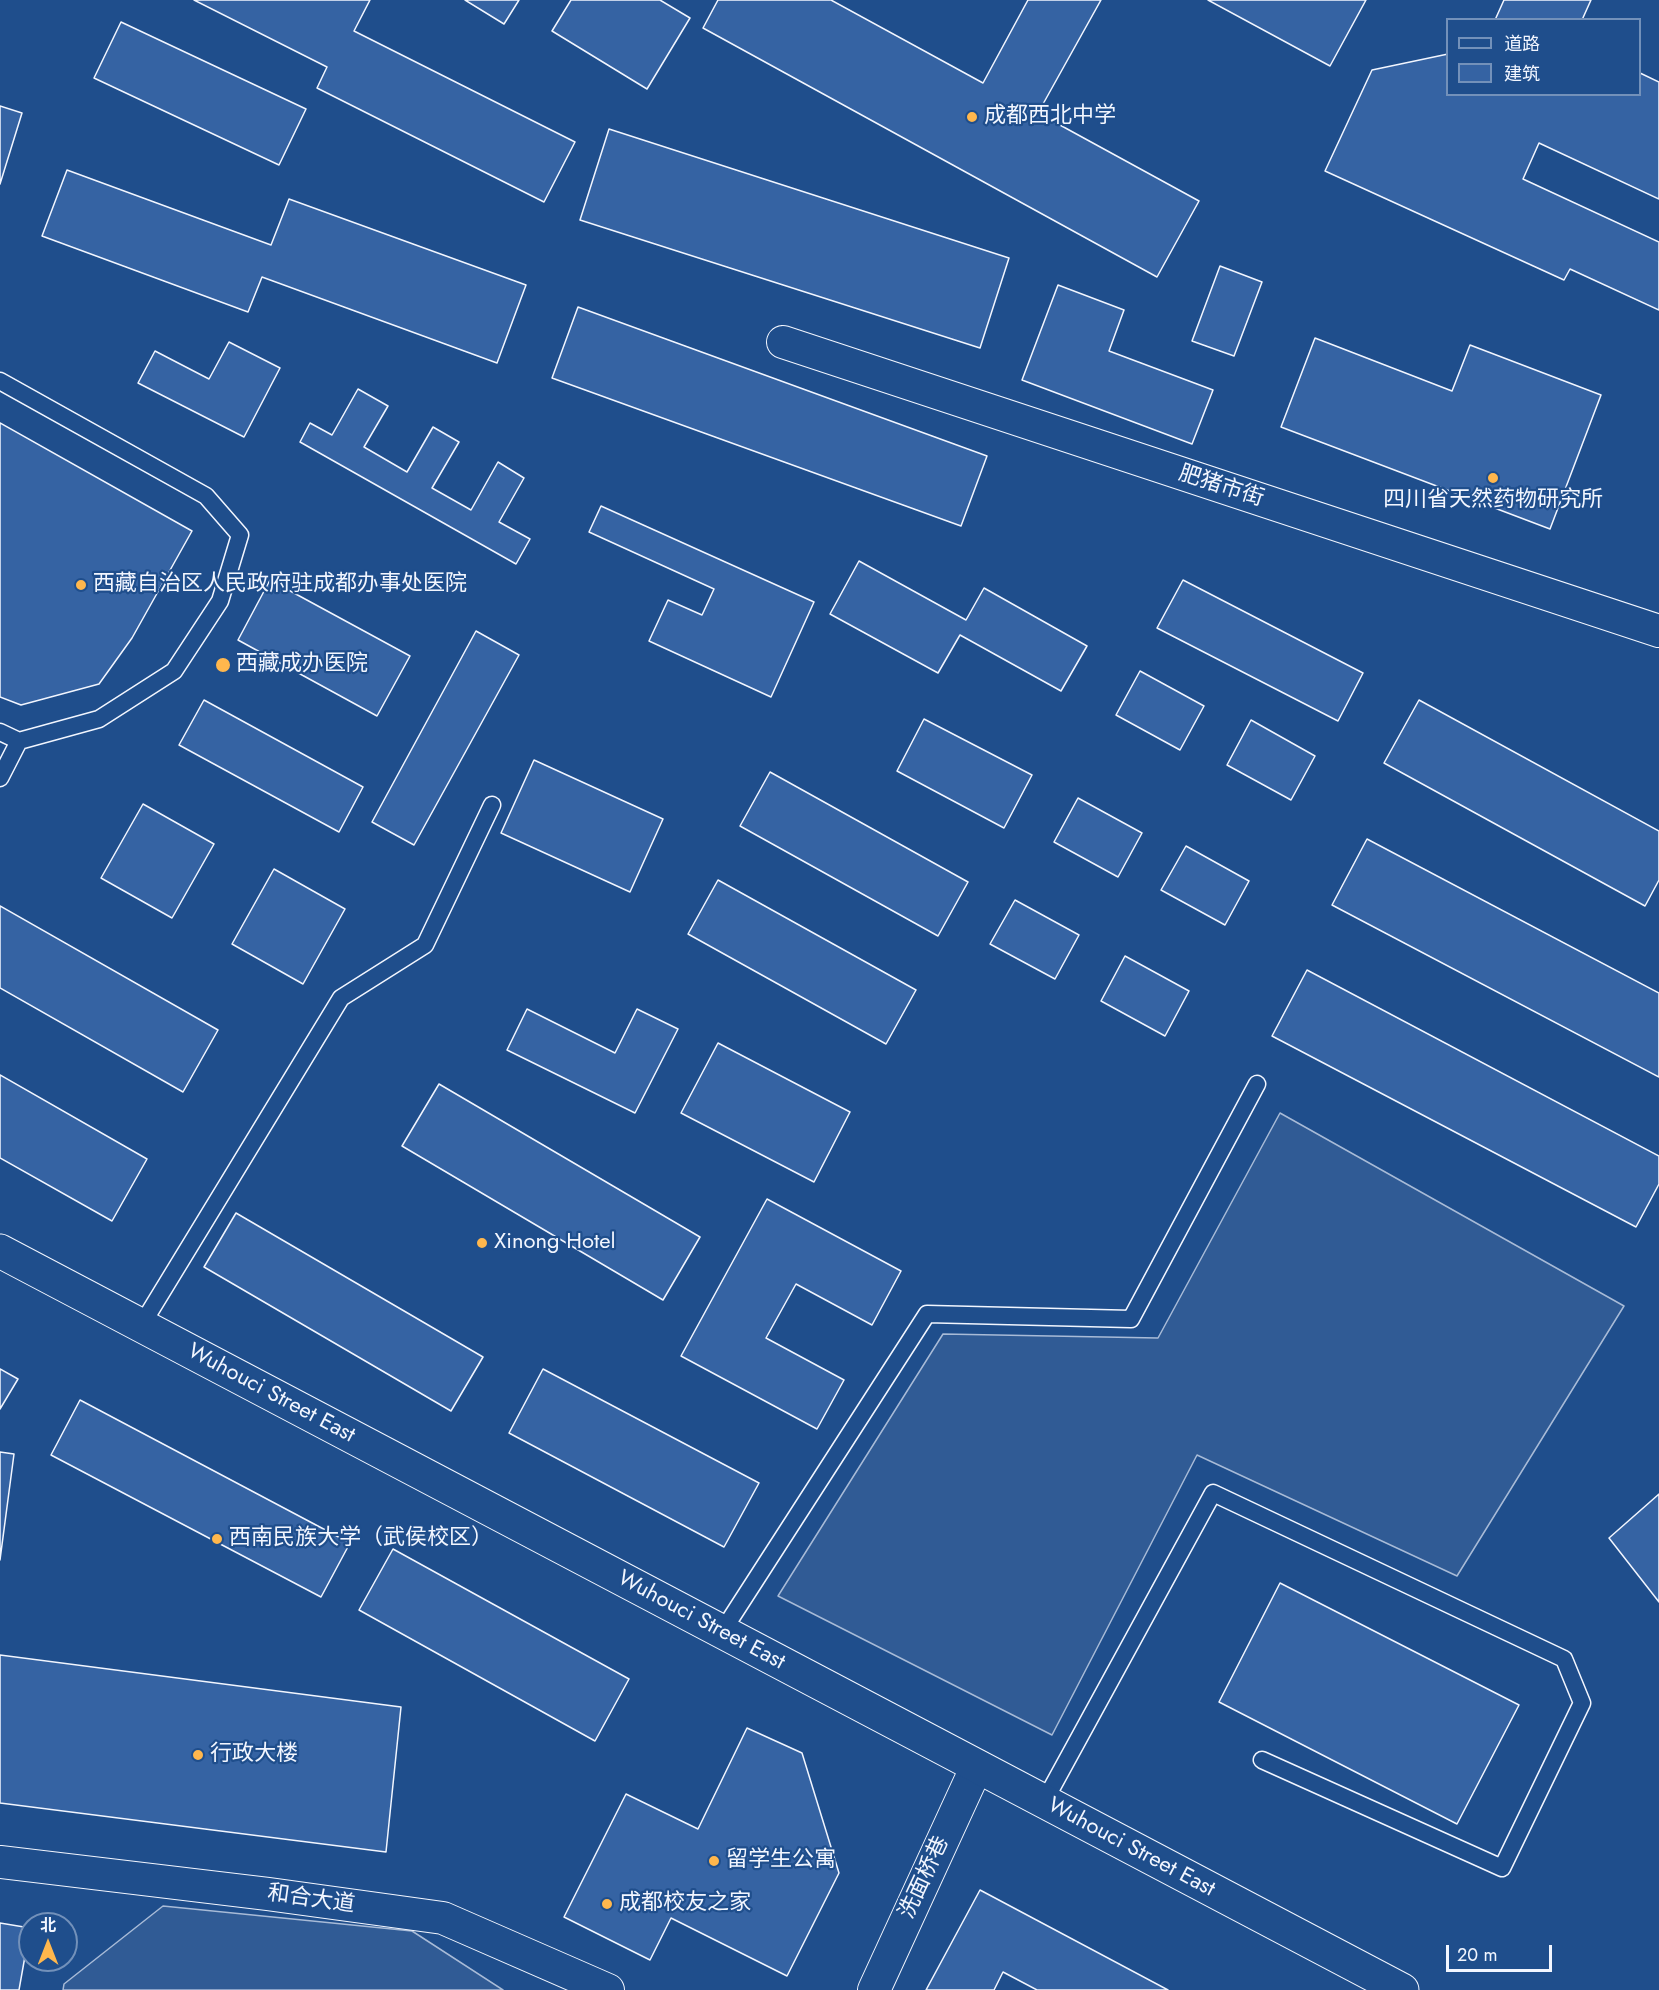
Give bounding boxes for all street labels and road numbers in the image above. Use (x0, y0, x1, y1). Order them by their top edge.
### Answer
street label: 肥猪市街 (1175, 461, 1267, 513)
street label: Wuhouci Street East (183, 1339, 359, 1449)
street label: Wuhouci Street East (613, 1566, 789, 1676)
street label: Wuhouci Street East (1043, 1793, 1219, 1903)
street label: 洗面桥巷 (894, 1833, 956, 1923)
street label: 和合大道 (266, 1881, 356, 1919)

